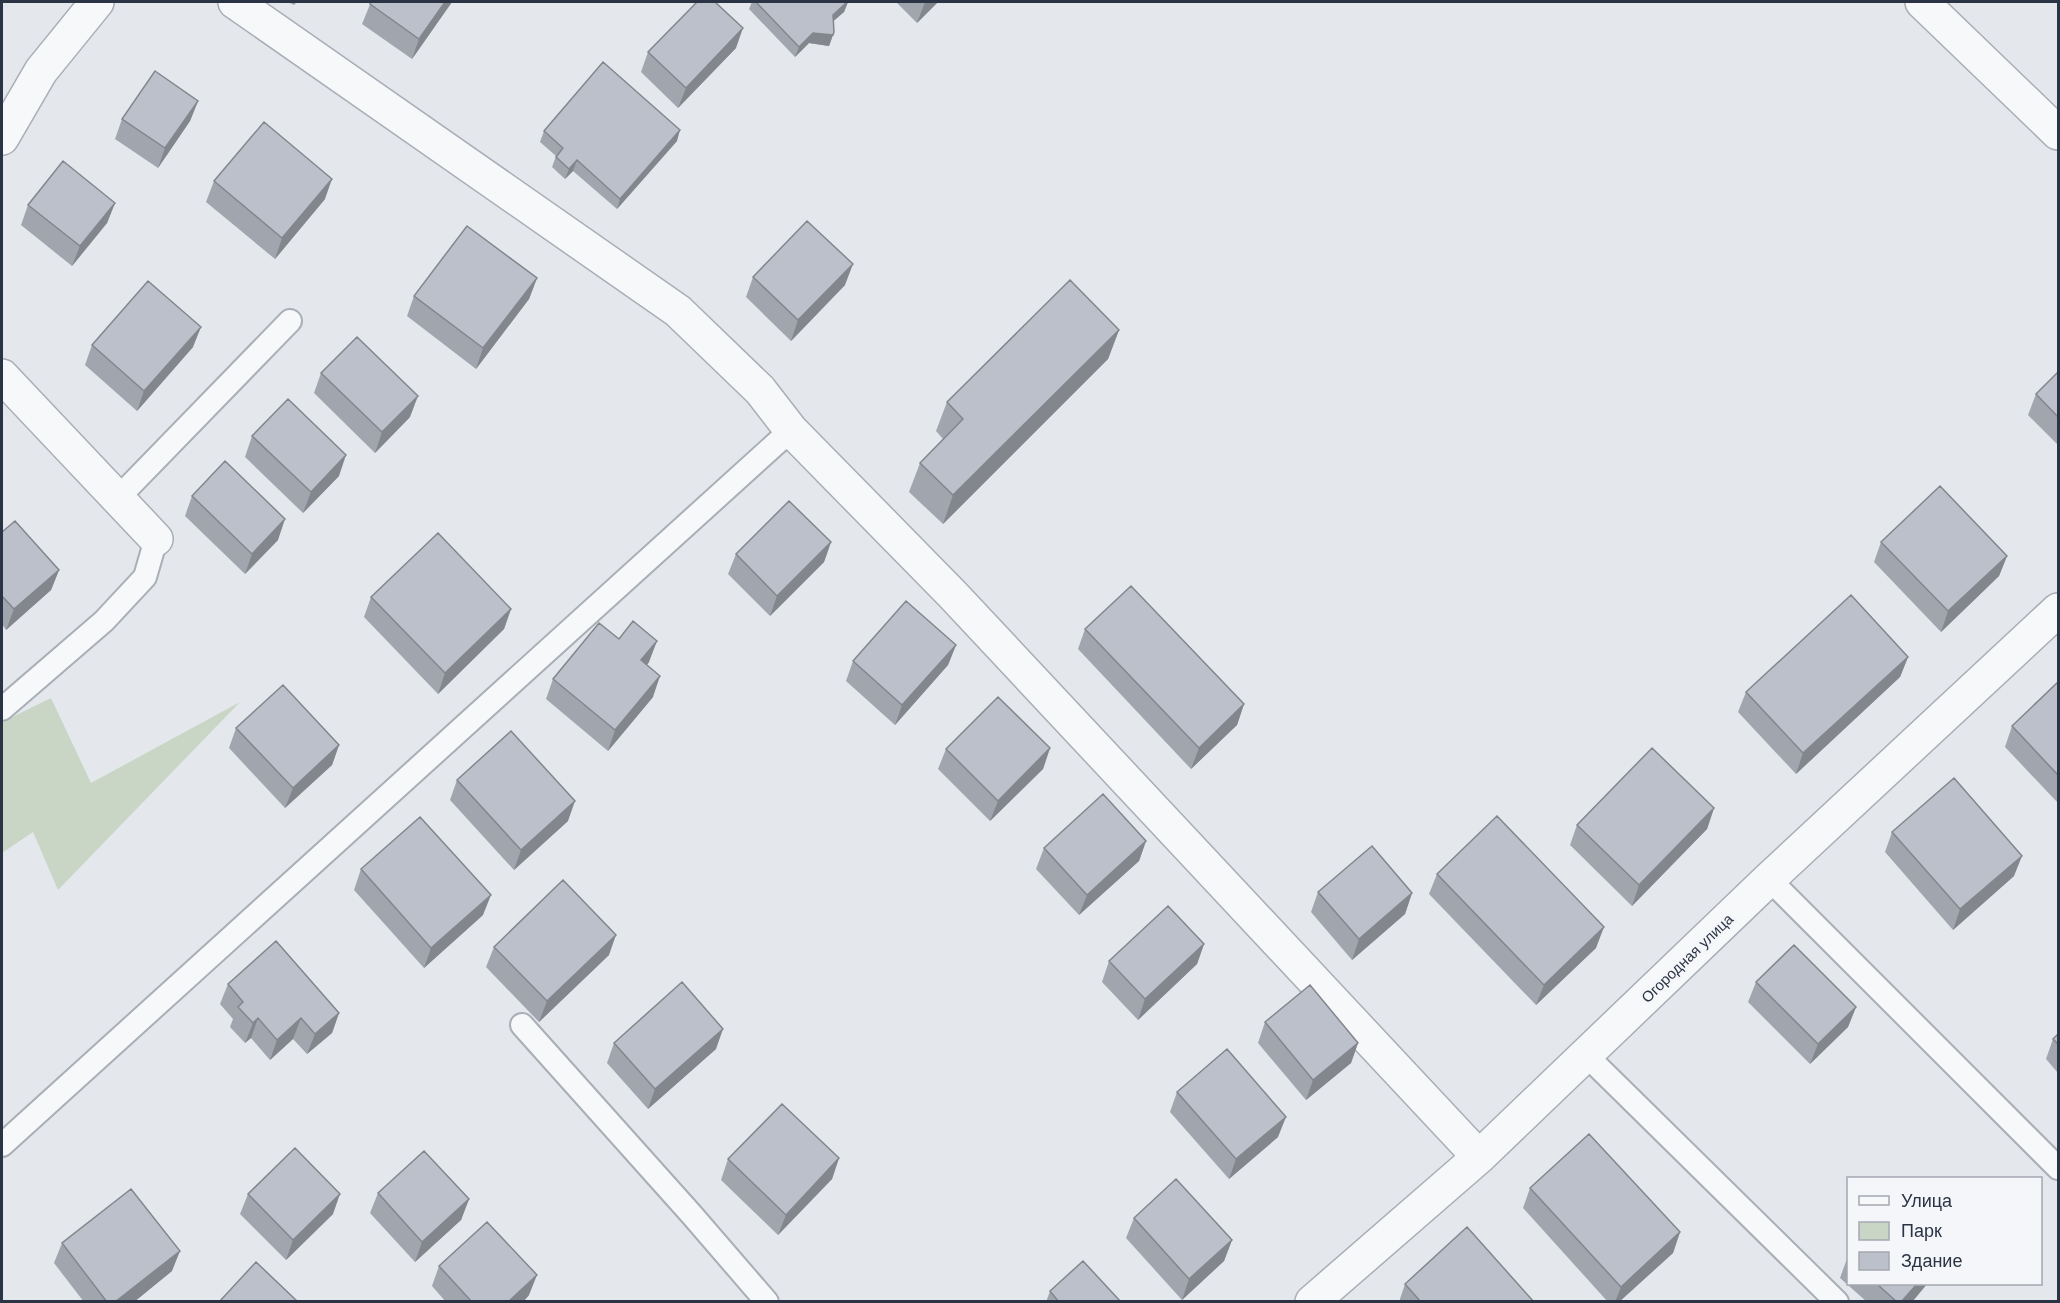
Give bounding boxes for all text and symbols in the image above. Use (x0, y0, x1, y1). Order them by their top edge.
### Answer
street label: Огородная улица (1638, 910, 1737, 1006)
legend (1847, 1177, 2042, 1285)
text: Улица (1901, 1191, 1953, 1211)
text: Парк (1901, 1221, 1942, 1241)
text: Здание (1901, 1251, 1962, 1271)

